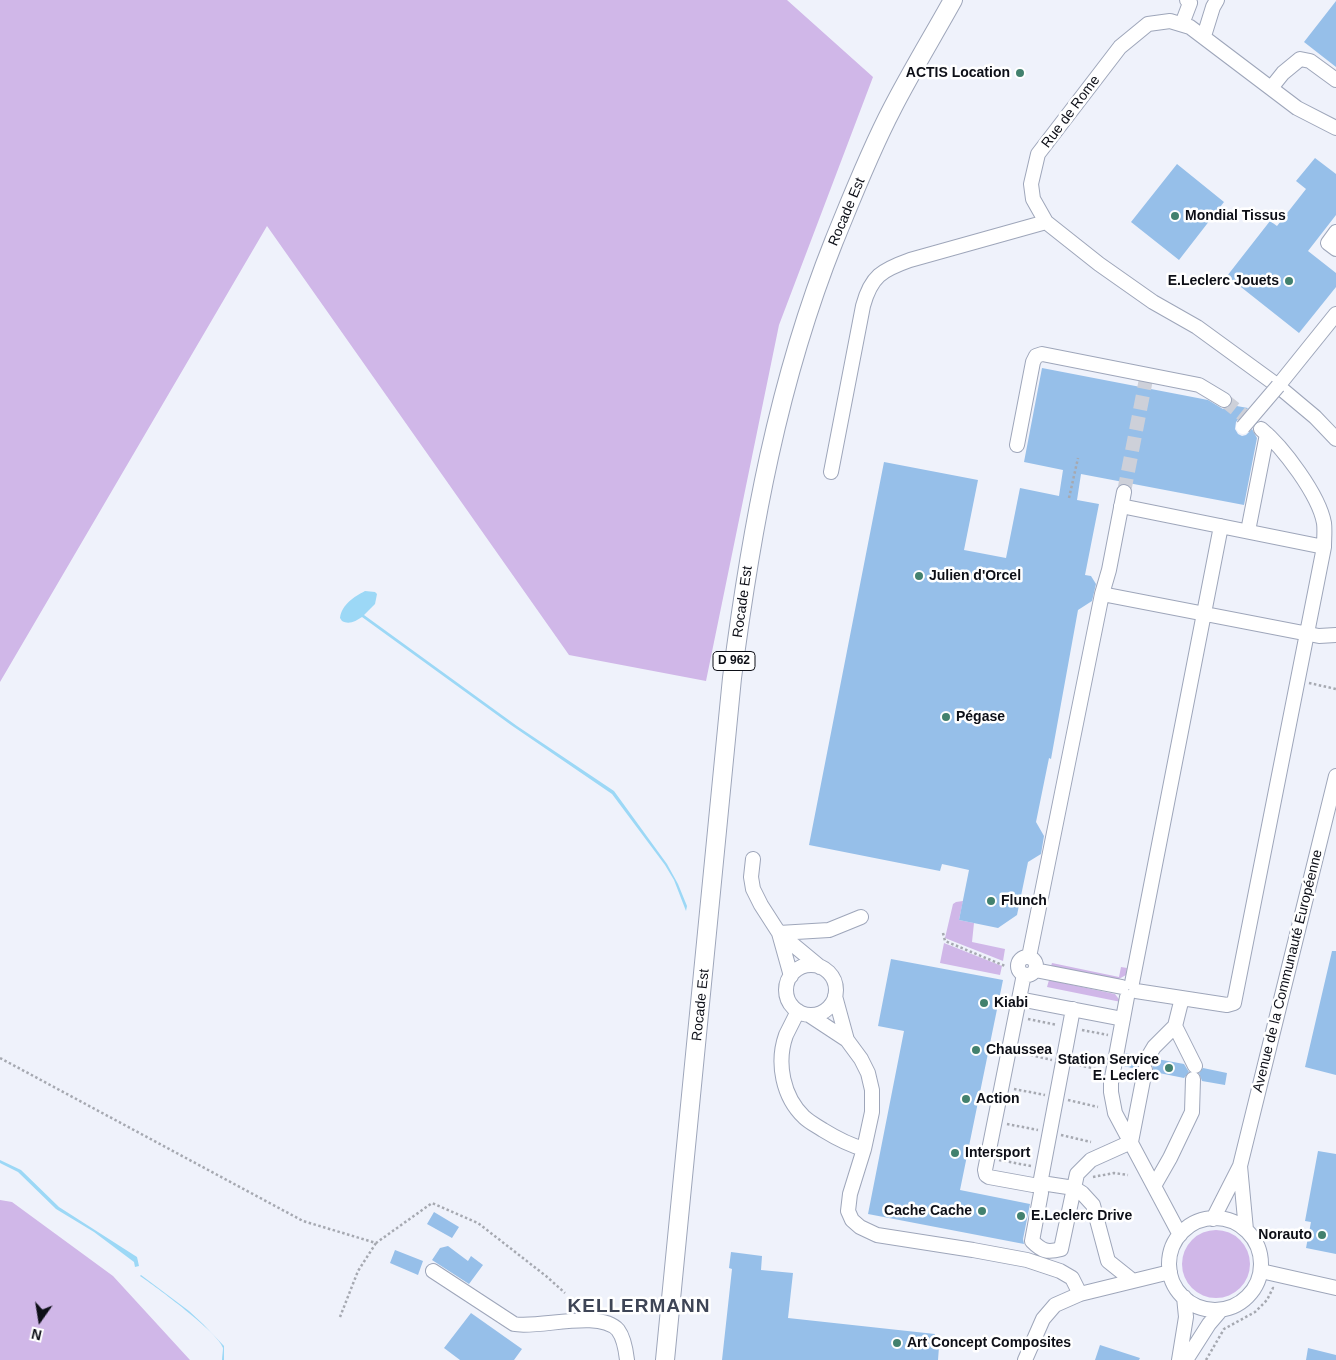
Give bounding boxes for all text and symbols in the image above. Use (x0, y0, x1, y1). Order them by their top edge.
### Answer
place label: ACTIS Location (906, 65, 1010, 81)
marker: ACTIS Location (1014, 67, 1026, 79)
street label: Rue de Rome (1038, 72, 1104, 152)
street label: Rocade Est (825, 175, 869, 249)
place label: Mondial Tissus (1185, 208, 1286, 224)
marker: Mondial Tissus (1169, 210, 1181, 222)
place label: E.Leclerc Jouets (1168, 273, 1279, 289)
marker: E.Leclerc Jouets (1283, 275, 1295, 287)
street label: Rocade Est (730, 565, 756, 639)
place label: Julien d'Orcel (929, 568, 1021, 584)
marker: Julien d'Orcel (913, 570, 925, 582)
road number: D 962 (713, 651, 755, 670)
place label: Pégase (956, 709, 1005, 725)
marker: Pégase (940, 711, 952, 723)
street label: Avenue de la Communauté Européenne (1250, 848, 1326, 1094)
place label: Flunch (1001, 893, 1047, 909)
marker: Flunch (985, 895, 997, 907)
street label: Rocade Est (689, 968, 713, 1042)
place label: Kiabi (994, 995, 1028, 1011)
marker: Kiabi (978, 997, 990, 1009)
place label: Chaussea (986, 1042, 1052, 1058)
marker: Chaussea (970, 1044, 982, 1056)
place label: Station Service E. Leclerc (1058, 1052, 1159, 1084)
marker: Station Service E. Leclerc (1163, 1062, 1175, 1074)
place label: Action (976, 1091, 1020, 1107)
marker: Action (960, 1093, 972, 1105)
place label: Intersport (965, 1145, 1030, 1161)
marker: Intersport (949, 1147, 961, 1159)
place label: Cache Cache (884, 1203, 972, 1219)
marker: Cache Cache (976, 1205, 988, 1217)
place label: E.Leclerc Drive (1031, 1208, 1132, 1224)
marker: E.Leclerc Drive (1015, 1210, 1027, 1222)
place label: Norauto (1258, 1227, 1312, 1243)
marker: Norauto (1316, 1229, 1328, 1241)
north arrow (15, 1295, 65, 1345)
district label: KELLERMANN (566, 1296, 712, 1318)
text: N (30, 1326, 43, 1344)
place label: Art Concept Composites (907, 1335, 1071, 1351)
marker: Art Concept Composites (891, 1337, 903, 1349)

